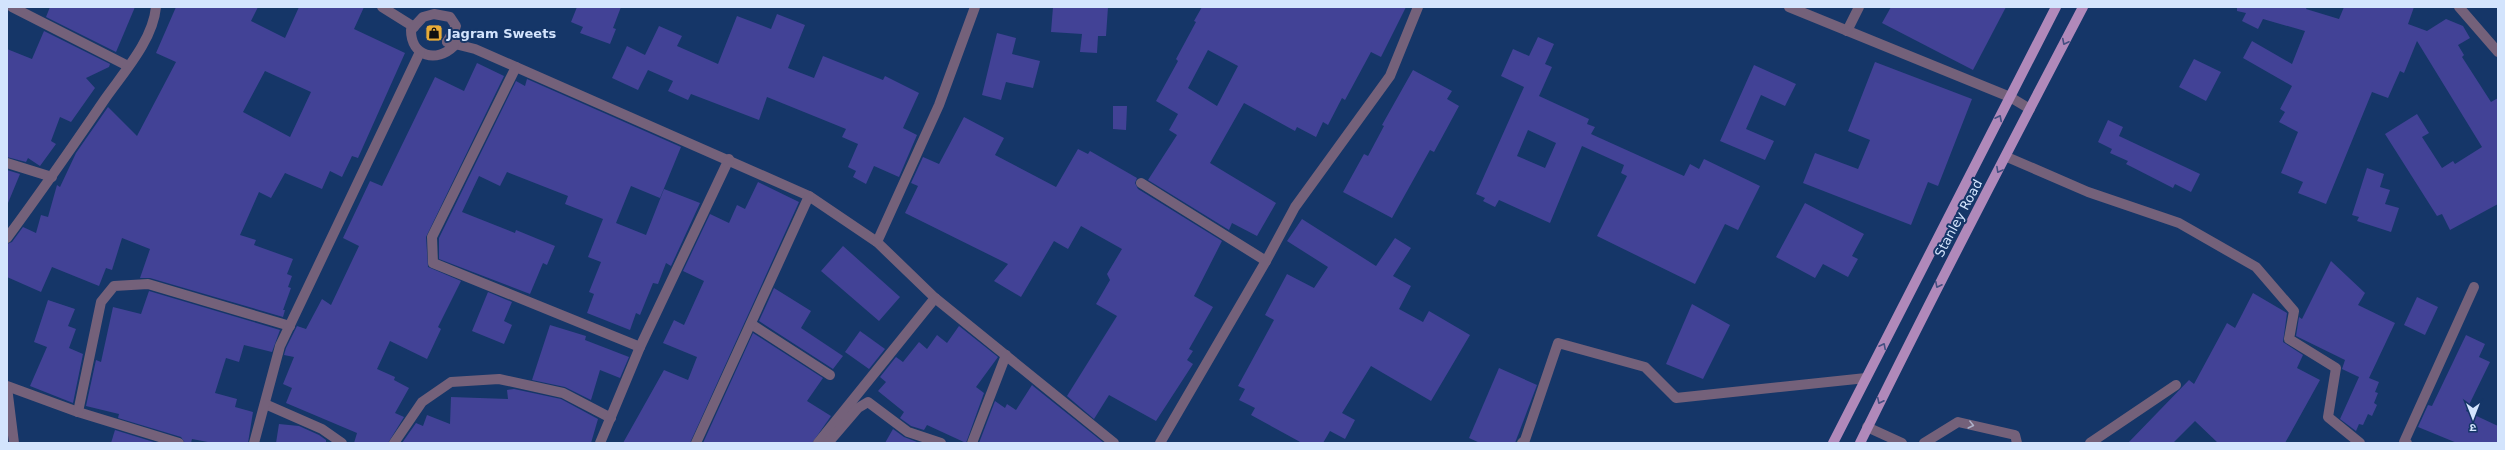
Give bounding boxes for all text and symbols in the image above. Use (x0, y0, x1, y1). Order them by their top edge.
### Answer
shop icon: Jagram Sweets (424, 23, 444, 43)
place label: Jagram Sweets (446, 26, 556, 41)
one-way arrow (2062, 37, 2069, 45)
one-way arrow (1995, 115, 2002, 122)
one-way arrow (1997, 166, 2004, 173)
street label: Stanley Road (1932, 177, 1985, 260)
one-way arrow (1935, 280, 1943, 288)
one-way arrow (1878, 343, 1885, 350)
one-way arrow (1877, 397, 1885, 404)
north arrow (2453, 398, 2493, 438)
one-way arrow (1968, 420, 1974, 428)
text: उ (2469, 421, 2476, 434)

